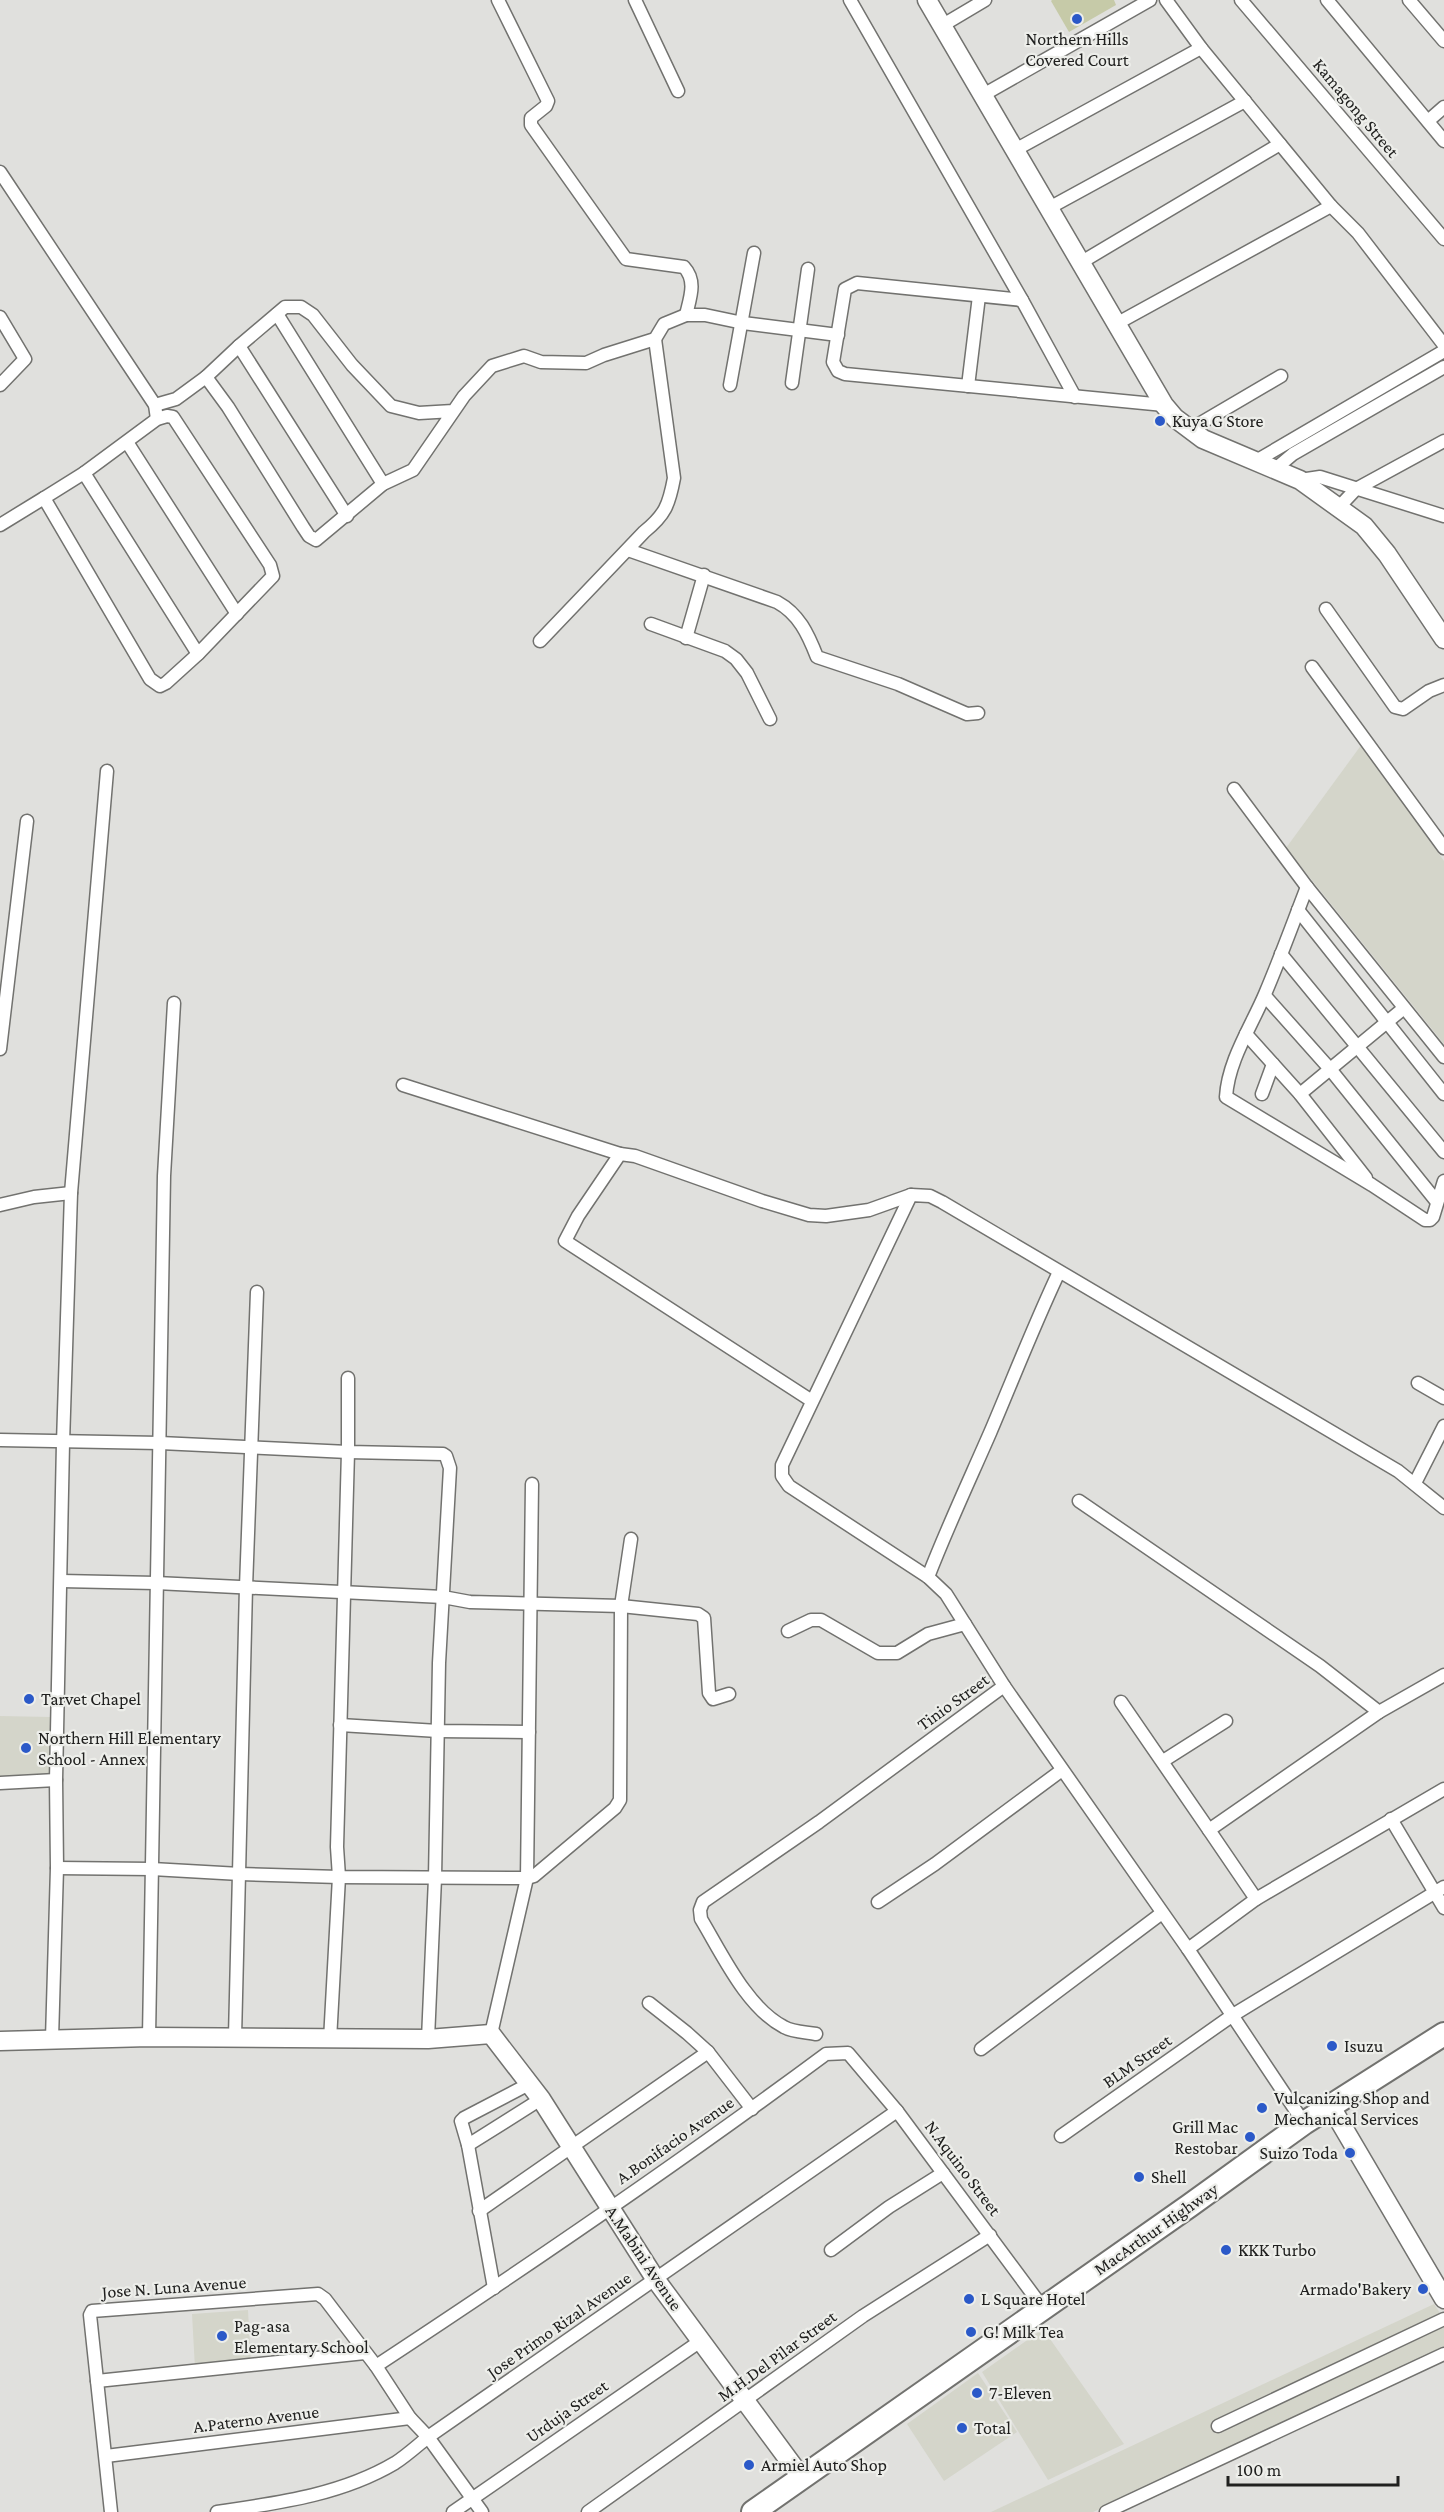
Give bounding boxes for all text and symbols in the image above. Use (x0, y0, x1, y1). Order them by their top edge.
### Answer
marker: Northern Hills Covered Court (1070, 12, 1084, 26)
place label: Northern Hills Covered Court (1025, 29, 1130, 70)
street label: Kamagong Street (1309, 55, 1404, 162)
place label: Kuya G Store (1172, 411, 1263, 431)
marker: Kuya G Store (1153, 414, 1167, 428)
street label: Tinio Street (913, 1669, 993, 1735)
place label: Tarvet Chapel (41, 1689, 141, 1709)
marker: Tarvet Chapel (22, 1692, 36, 1706)
place label: Northern Hill Elementary School - Annex (38, 1728, 221, 1769)
marker: Northern Hill Elementary School - Annex (19, 1741, 33, 1755)
street label: BLM Street (1099, 2029, 1176, 2092)
place label: Isuzu (1344, 2036, 1384, 2056)
marker: Isuzu (1325, 2039, 1339, 2053)
place label: Vulcanizing Shop and Mechanical Services (1274, 2088, 1430, 2129)
street label: A.Bonifacio Avenue (612, 2092, 738, 2188)
marker: Vulcanizing Shop and Mechanical Services (1255, 2101, 1269, 2115)
street label: N.Aquino Street (921, 2117, 1006, 2220)
place label: Grill Mac Restobar (1172, 2117, 1239, 2158)
marker: Grill Mac Restobar (1243, 2130, 1257, 2144)
place label: Suizo Toda (1260, 2143, 1338, 2163)
marker: Suizo Toda (1343, 2146, 1357, 2160)
place label: Shell (1151, 2167, 1187, 2187)
marker: Shell (1132, 2170, 1146, 2184)
street label: MacArthur Highway (1090, 2178, 1222, 2279)
street label: A.Mabini Avenue (601, 2202, 687, 2314)
place label: KKK Turbo (1238, 2240, 1316, 2260)
marker: KKK Turbo (1219, 2243, 1233, 2257)
street label: Jose Primo Rizal Avenue (481, 2268, 635, 2383)
street label: Jose N. Luna Avenue (99, 2272, 247, 2302)
place label: Armado'Bakery (1300, 2279, 1412, 2299)
marker: Armado'Bakery (1416, 2282, 1430, 2296)
place label: L Square Hotel (981, 2289, 1086, 2309)
marker: L Square Hotel (962, 2292, 976, 2306)
street label: M.H.Del Pilar Street (714, 2306, 841, 2406)
place label: Pag-asa Elementary School (234, 2316, 369, 2357)
place label: G! Milk Tea (983, 2322, 1064, 2342)
marker: G! Milk Tea (964, 2325, 978, 2339)
marker: Pag-asa Elementary School (215, 2329, 229, 2343)
street label: Urduja Street (522, 2375, 613, 2447)
place label: 7-Eleven (989, 2383, 1052, 2403)
marker: 7-Eleven (970, 2386, 984, 2400)
street label: A.Paterno Avenue (192, 2401, 320, 2437)
place label: Total (974, 2418, 1011, 2438)
marker: Total (955, 2421, 969, 2435)
scale bar (1228, 2449, 1398, 2487)
place label: Armiel Auto Shop (761, 2455, 887, 2475)
marker: Armiel Auto Shop (742, 2458, 756, 2472)
text: 100 m (1237, 2460, 1282, 2480)

